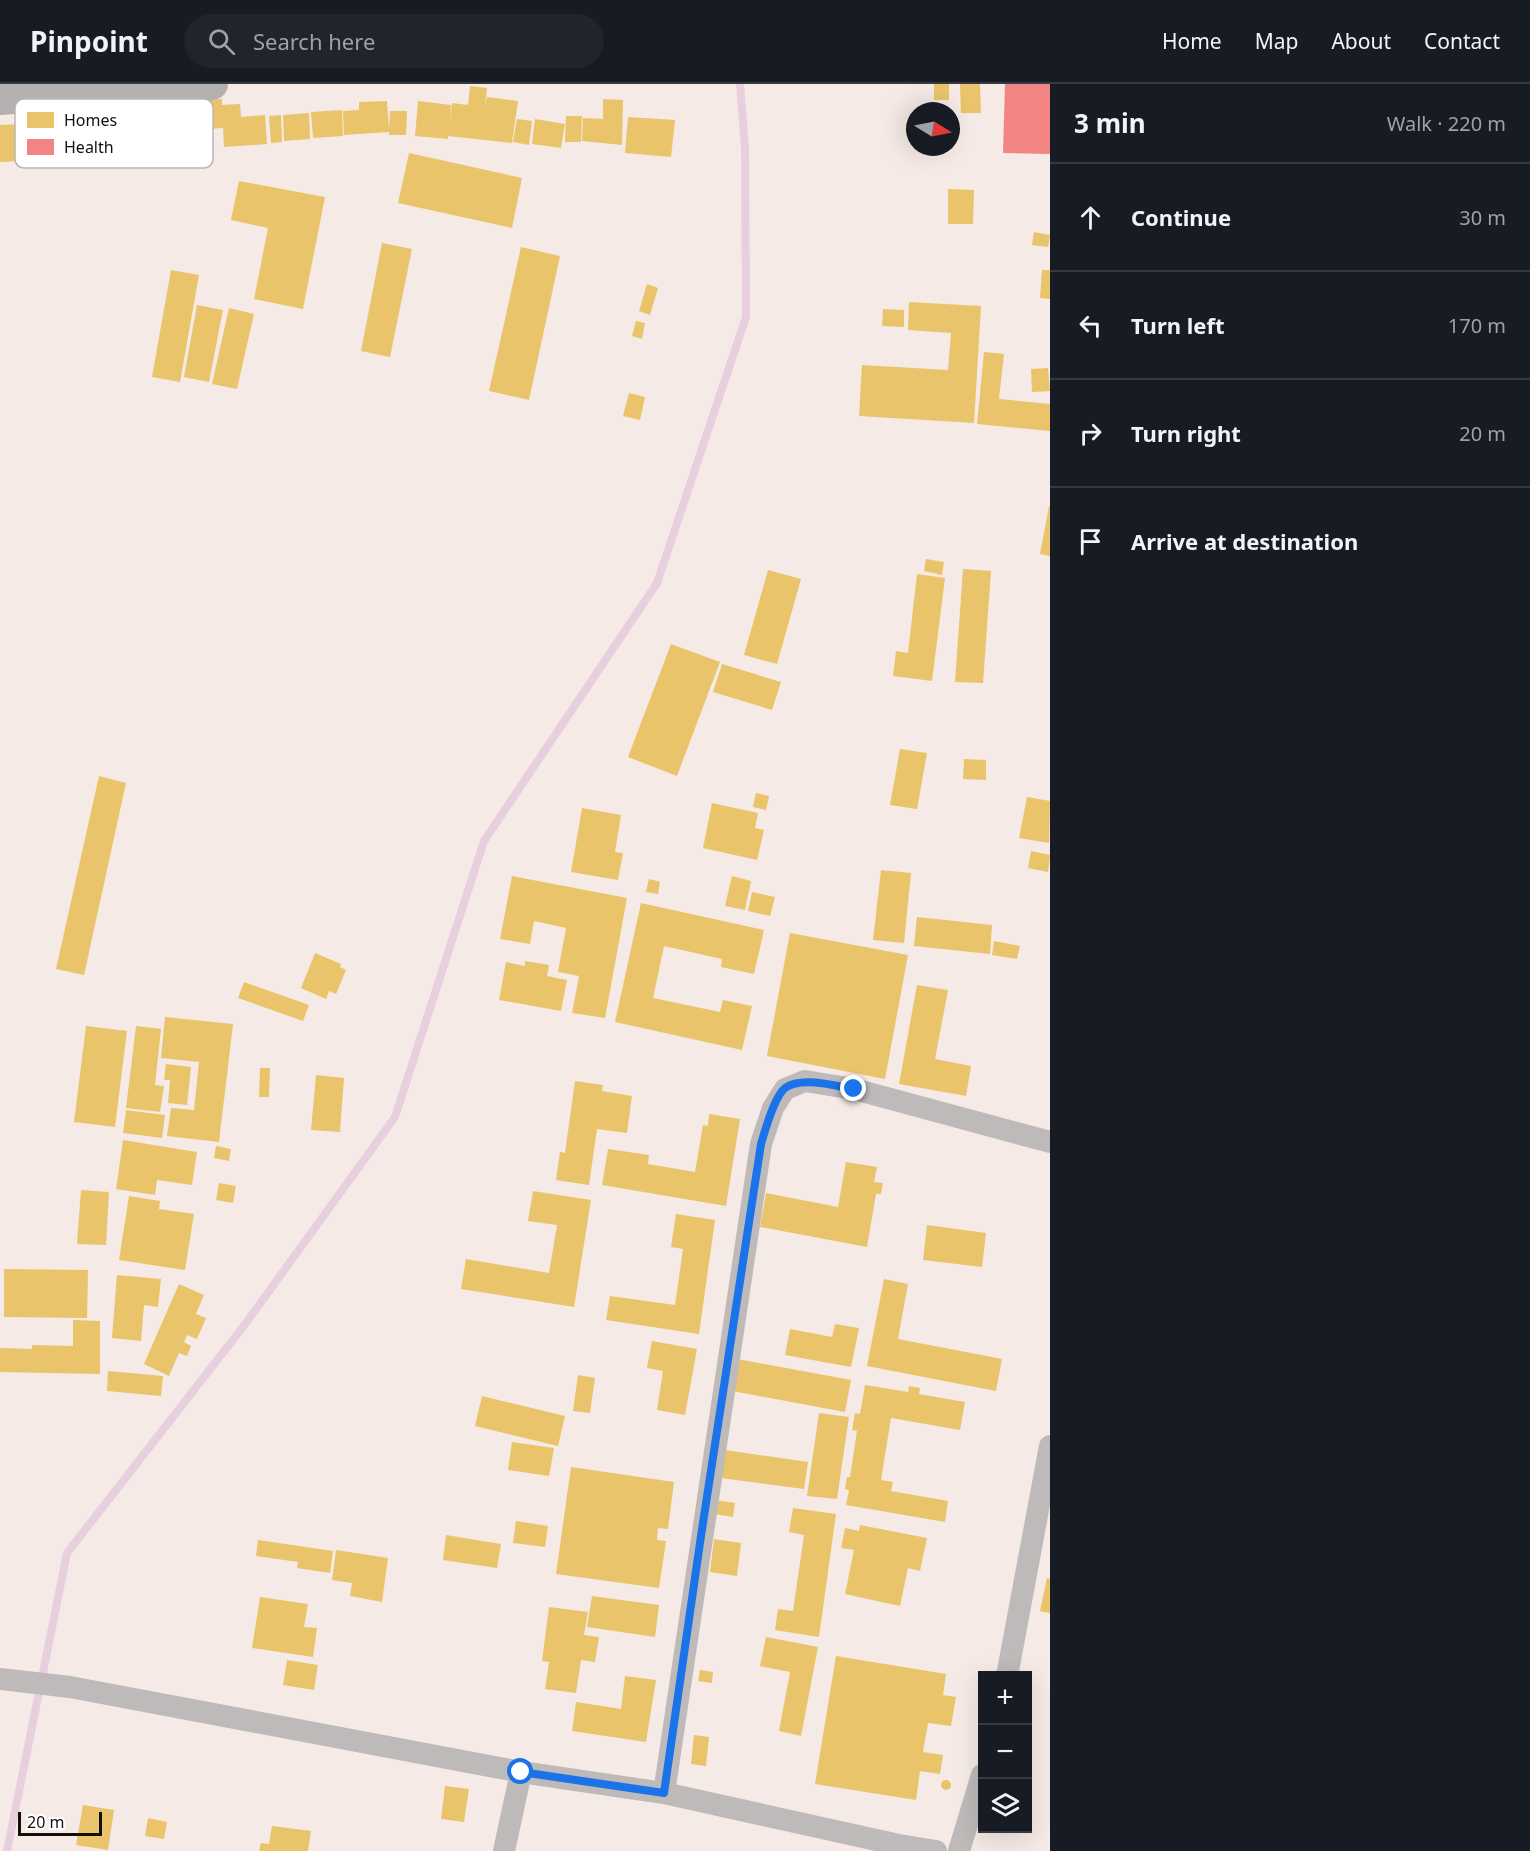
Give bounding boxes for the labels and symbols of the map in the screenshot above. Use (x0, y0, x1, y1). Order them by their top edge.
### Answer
legend (15, 99, 213, 168)
north arrow (906, 102, 960, 156)
text: Homes (64, 109, 117, 131)
text: Health (64, 136, 114, 158)
route end (840, 1075, 866, 1101)
route start (507, 1758, 533, 1784)
scale bar (18, 1809, 102, 1836)

